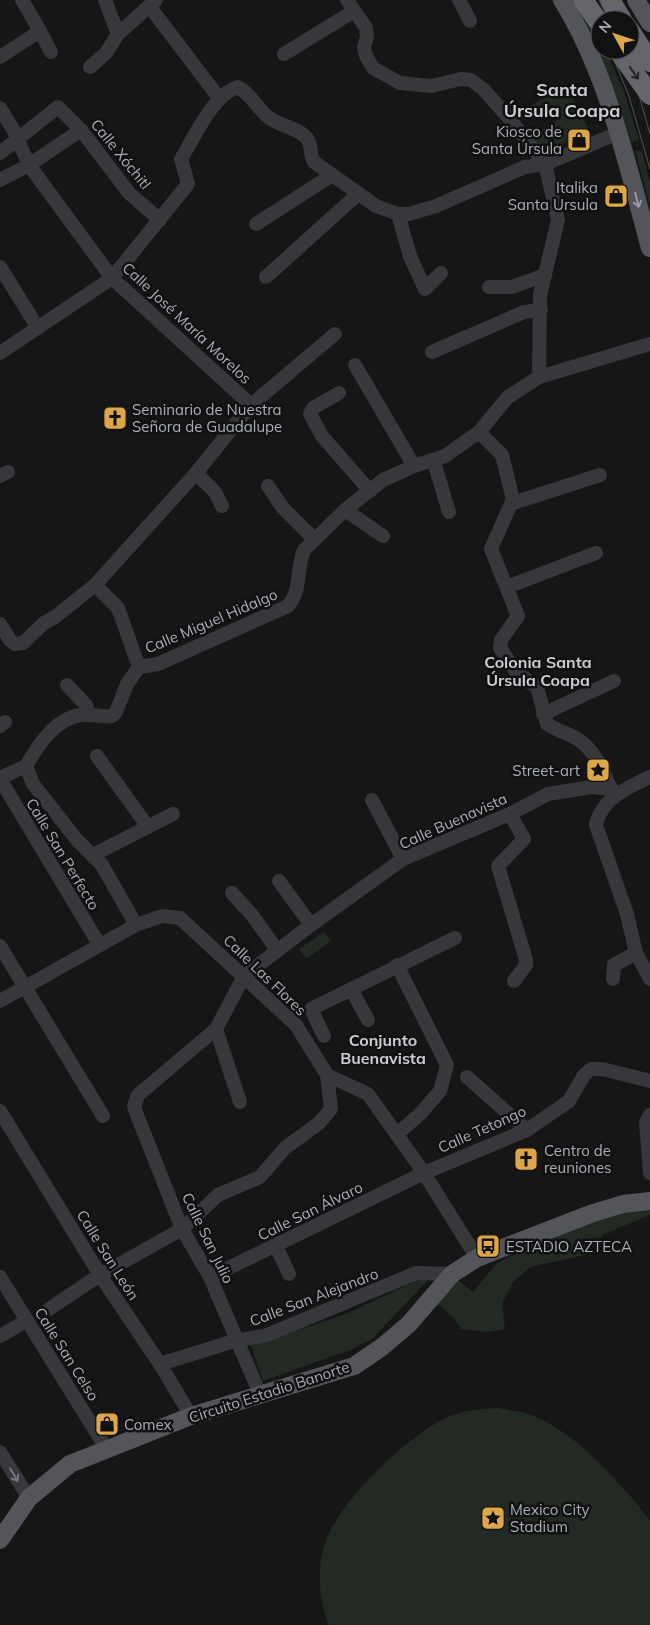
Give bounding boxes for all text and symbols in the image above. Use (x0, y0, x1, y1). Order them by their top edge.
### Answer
north arrow (590, 10, 640, 60)
text: N (595, 17, 615, 36)
one-way arrow (629, 65, 639, 79)
district label: Santa Úrsula Coapa (504, 78, 620, 122)
street label: Calle Xóchitl (87, 115, 155, 193)
place label: Kiosco de Santa Úrsula (472, 122, 562, 158)
shop icon: Kiosco de Santa Úrsula (566, 127, 592, 153)
place label: Italika Santa Ursula (508, 178, 598, 214)
shop icon: Italika Santa Ursula (603, 183, 629, 209)
one-way arrow (632, 191, 642, 207)
street label: Calle José María Morelos (119, 258, 255, 388)
place label: Seminario de Nuestra Señora de Guadalupe (132, 400, 282, 436)
church icon: Seminario de Nuestra Señora de Guadalupe (102, 405, 128, 431)
street label: Calle Miguel Hidalgo (142, 584, 280, 658)
district label: Colonia Santa Úrsula Coapa (484, 652, 592, 690)
place icon: Street-art (585, 757, 611, 783)
place label: Street-art (512, 761, 580, 780)
street label: Calle Buenavista (396, 789, 510, 853)
street label: Calle San Perfecto (22, 795, 104, 913)
street label: Calle Las Flores (219, 931, 311, 1019)
district label: Conjunto Buenavista (340, 1030, 426, 1068)
street label: Calle Tetongo (435, 1101, 529, 1157)
place label: Centro de reuniones (544, 1141, 611, 1177)
church icon: Centro de reuniones (513, 1146, 539, 1172)
street label: Calle San Álvaro (254, 1177, 366, 1245)
street label: Calle San Julio (178, 1190, 238, 1286)
street label: Calle San León (73, 1206, 143, 1304)
bus stop icon: ESTADIO AZTECA (475, 1233, 501, 1259)
place label: ESTADIO AZTECA (506, 1237, 632, 1256)
street label: Calle San Alejandro (247, 1264, 381, 1330)
street label: Calle San Celso (31, 1304, 103, 1404)
street label: Circuito Estadio Banorte (186, 1357, 352, 1427)
shop icon: Comex (94, 1411, 120, 1437)
place label: Comex (124, 1415, 172, 1434)
one-way arrow (9, 1468, 19, 1482)
place label: Mexico City Stadium (510, 1500, 589, 1536)
place icon: Mexico City Stadium (480, 1505, 506, 1531)

